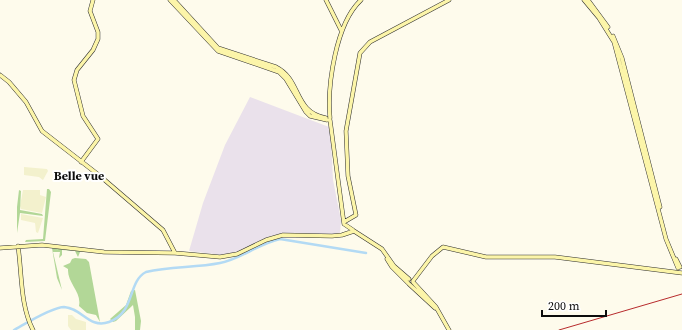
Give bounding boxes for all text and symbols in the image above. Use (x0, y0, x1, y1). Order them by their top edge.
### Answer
district label: Belle vue (54, 168, 104, 184)
scale bar (542, 292, 606, 318)
text: 200 m (548, 298, 580, 314)

